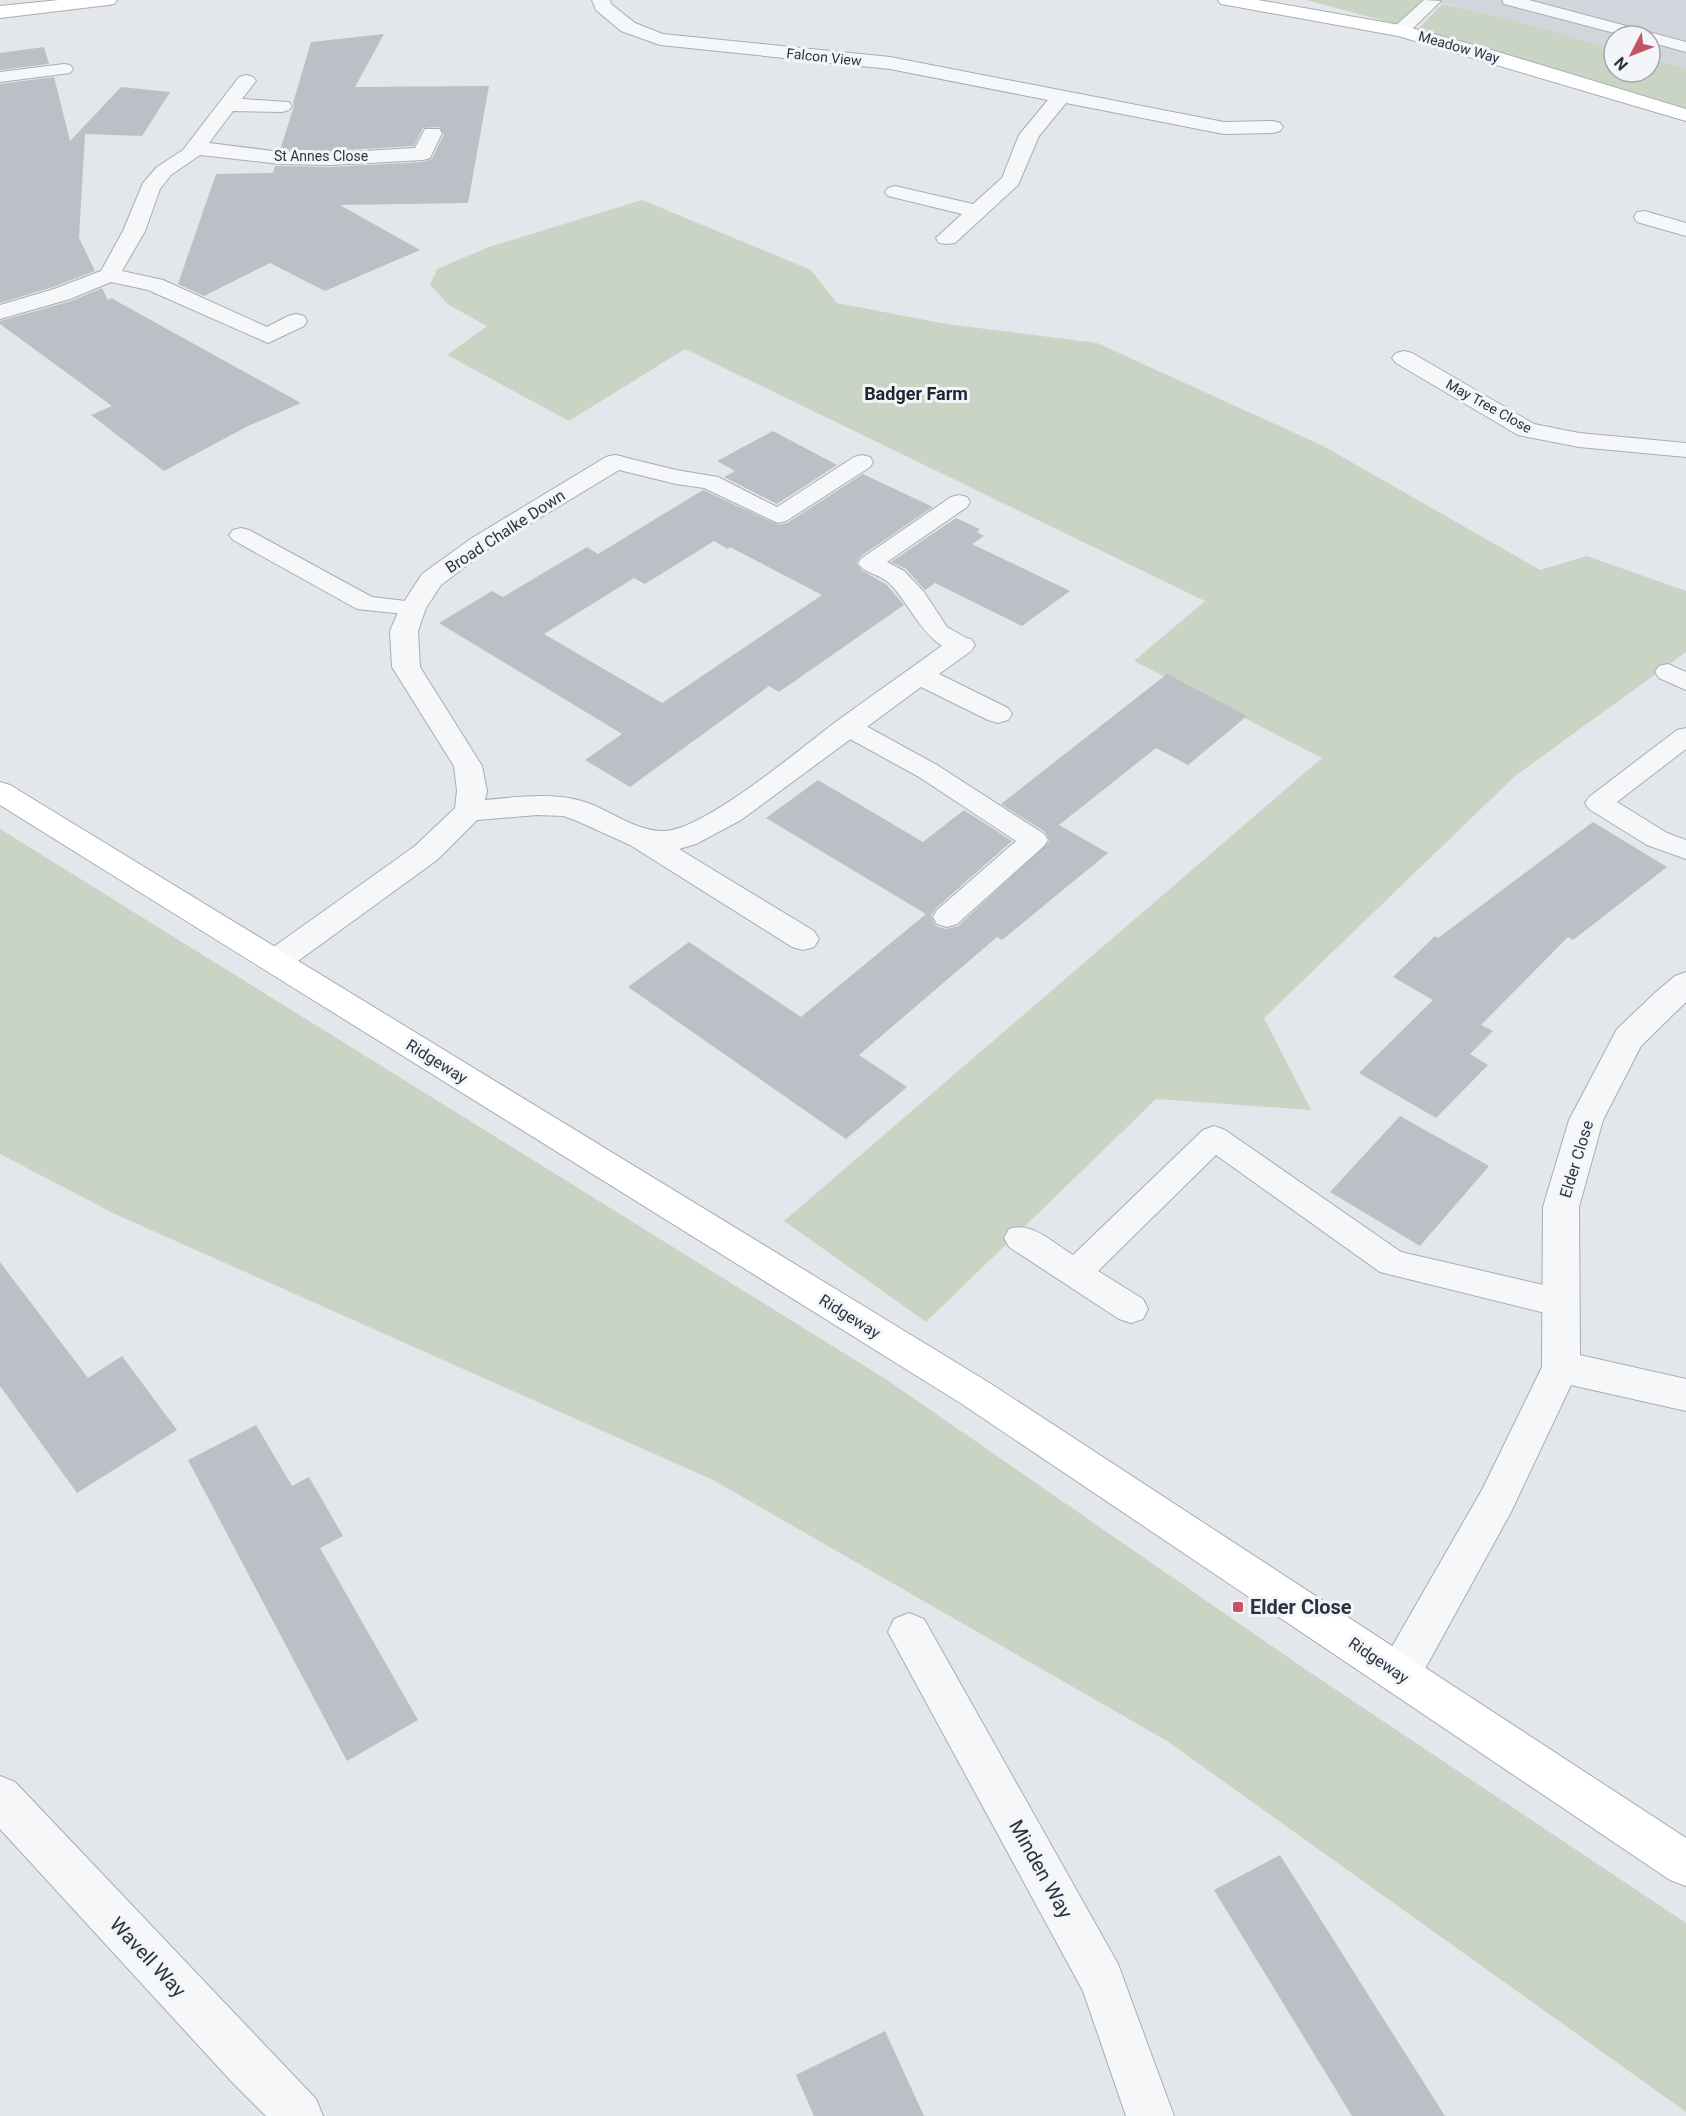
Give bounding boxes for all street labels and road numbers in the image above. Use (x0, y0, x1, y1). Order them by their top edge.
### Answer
street label: Meadow Way (1417, 28, 1502, 66)
street label: Falcon View (786, 45, 863, 69)
street label: St Annes Close (274, 148, 368, 164)
street label: May Tree Close (1443, 376, 1535, 436)
street label: Broad Chalke Down (442, 486, 569, 577)
street label: Ridgeway (403, 1035, 471, 1088)
street label: Elder Close (1556, 1118, 1597, 1200)
street label: Ridgeway (816, 1290, 884, 1343)
street label: Ridgeway (1345, 1633, 1413, 1688)
street label: Minden Way (1004, 1816, 1078, 1923)
street label: Wavell Way (105, 1912, 191, 2002)

